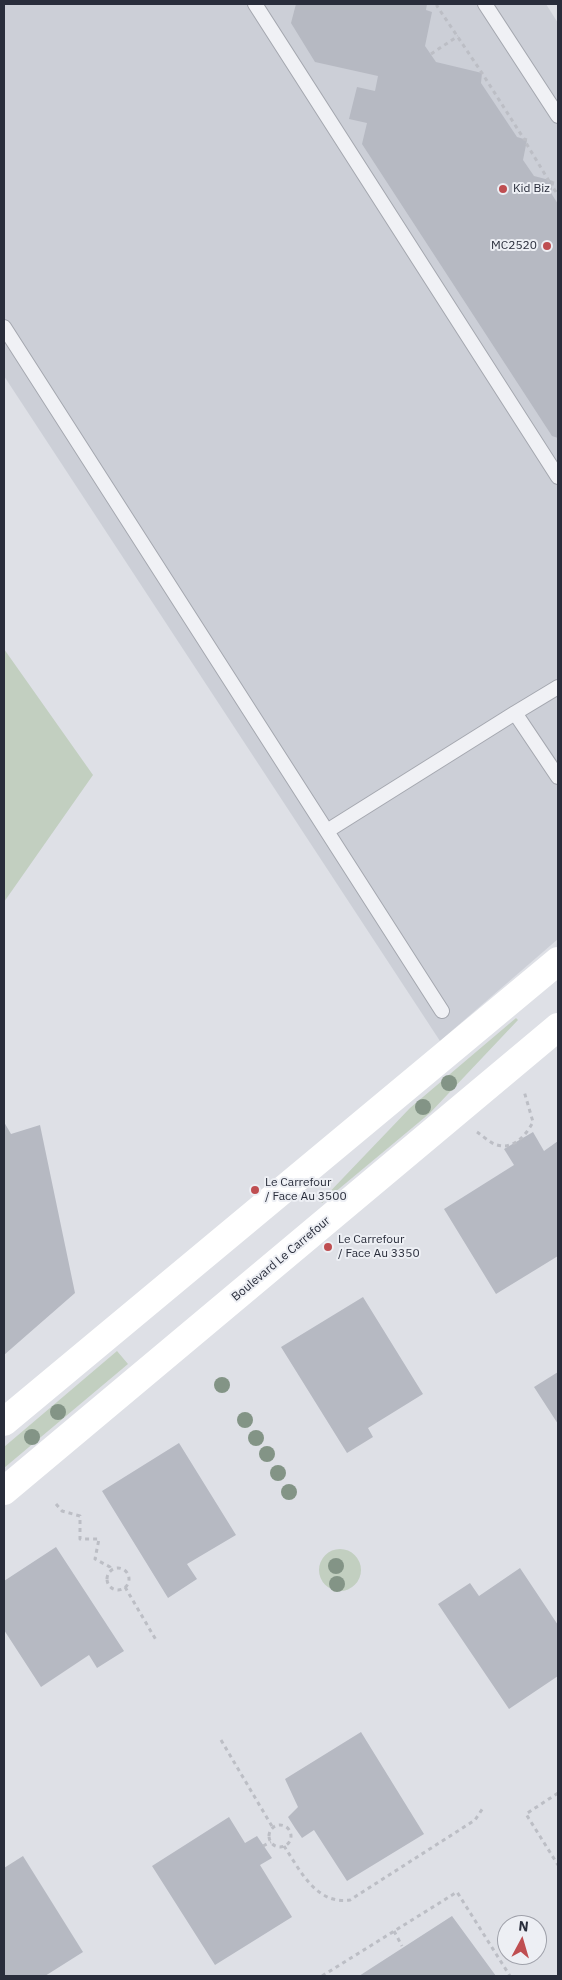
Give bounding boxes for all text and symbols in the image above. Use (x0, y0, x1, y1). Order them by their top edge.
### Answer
place label: Kid Biz (513, 182, 550, 196)
marker: Kid Biz (497, 183, 509, 195)
place label: MC2520 (491, 239, 537, 253)
marker: MC2520 (541, 240, 553, 252)
place label: Le Carrefour / Face Au 3500 (265, 1176, 347, 1204)
marker: Le Carrefour / Face Au 3500 (249, 1184, 261, 1196)
street label: Boulevard Le Carrefour (229, 1214, 333, 1304)
place label: Le Carrefour / Face Au 3350 (338, 1233, 420, 1261)
marker: Le Carrefour / Face Au 3350 (322, 1241, 334, 1253)
north arrow (497, 1915, 547, 1965)
text: N (517, 1917, 529, 1936)

